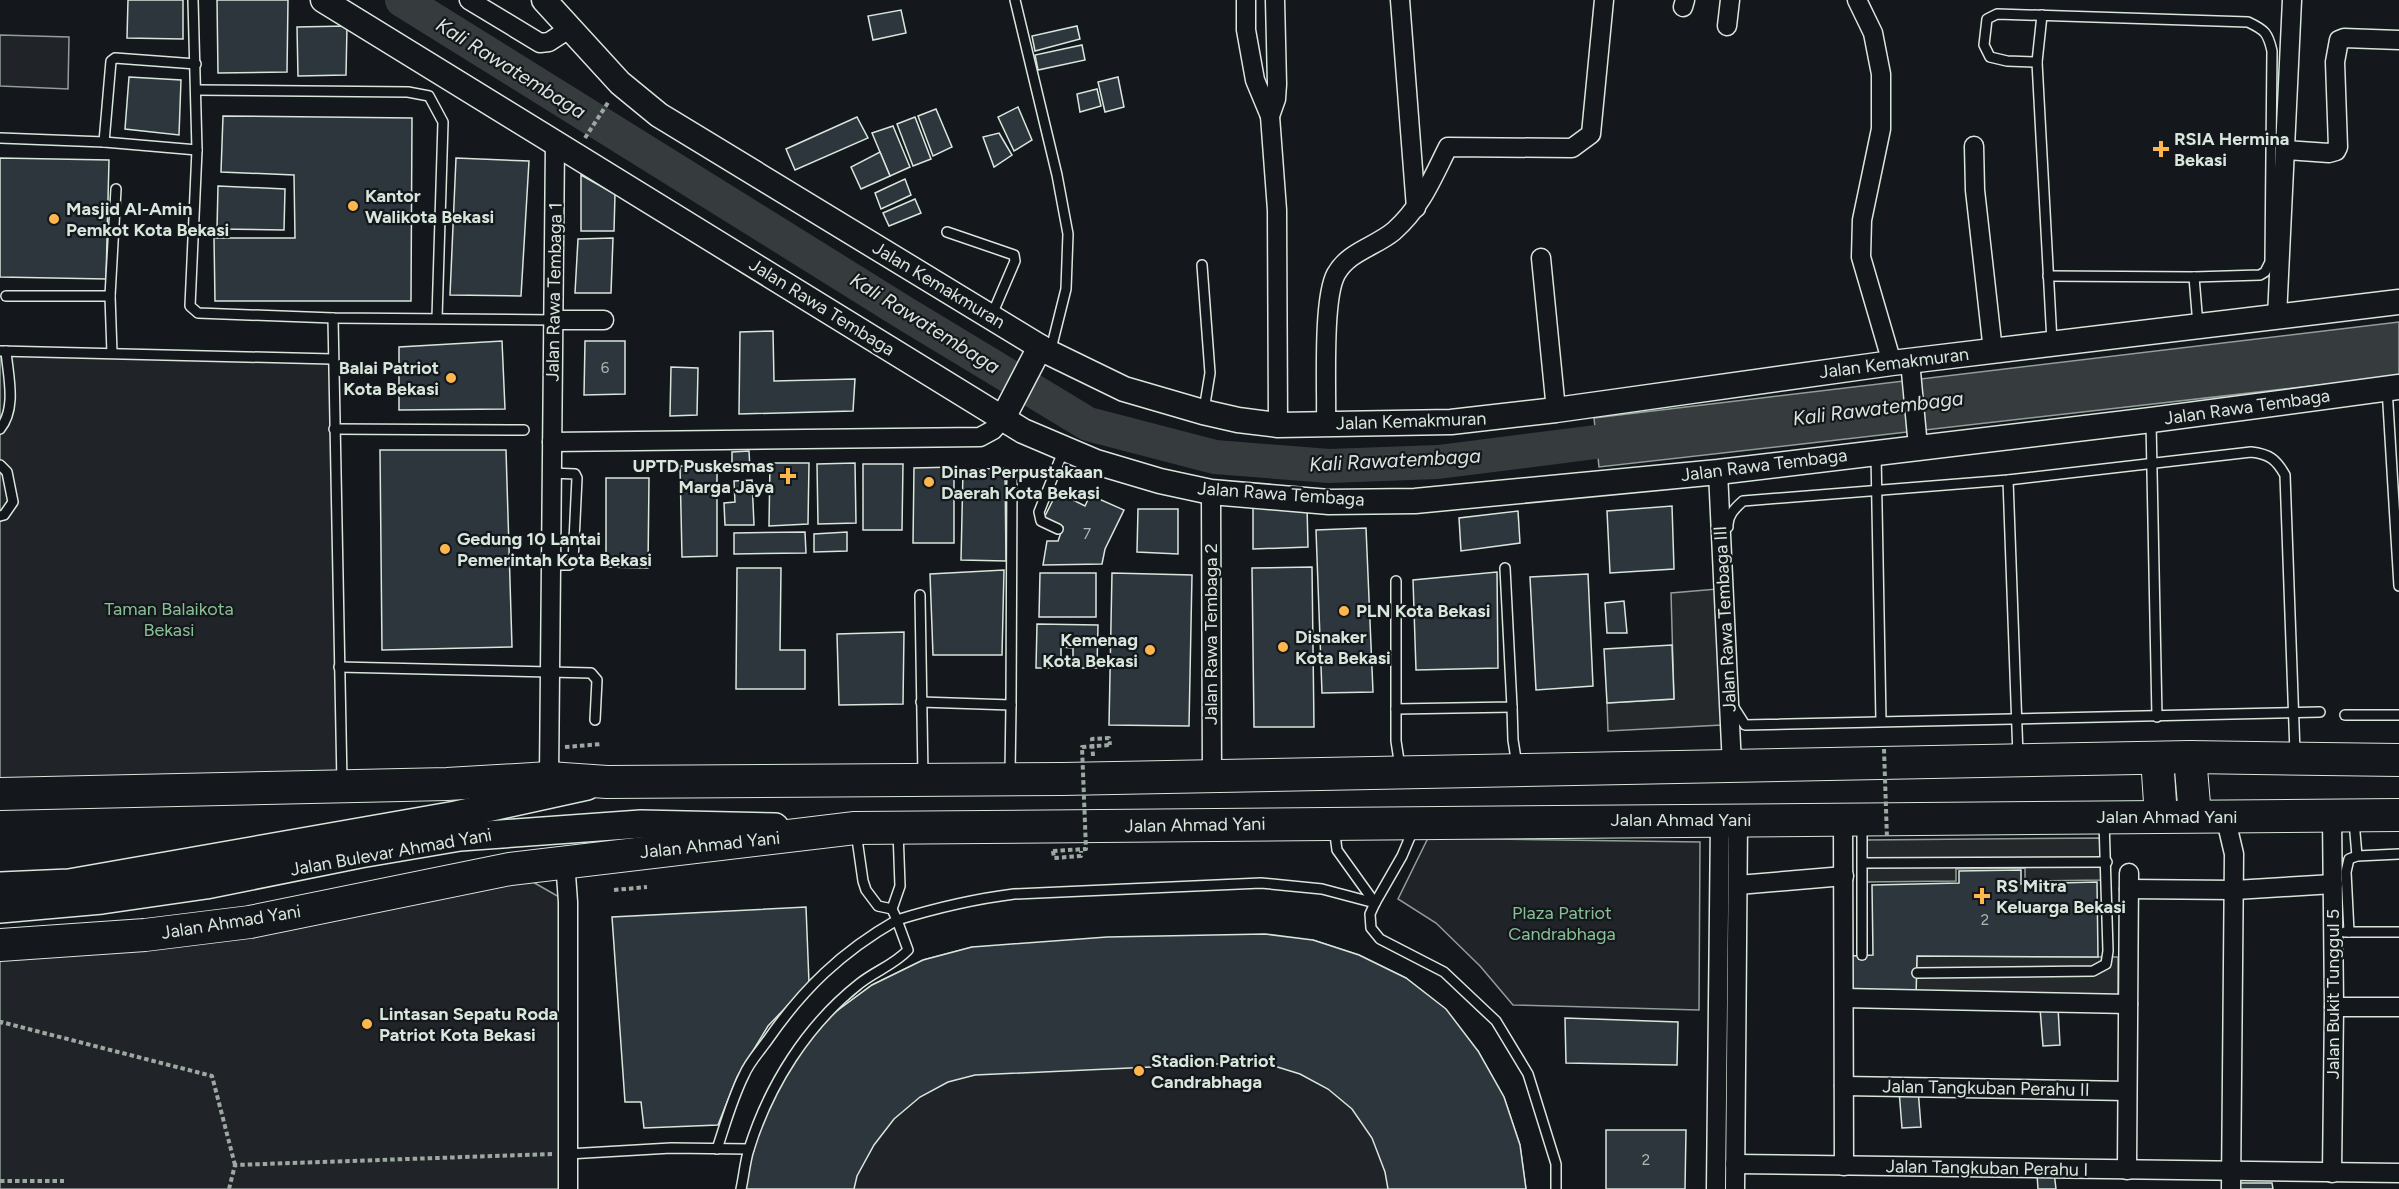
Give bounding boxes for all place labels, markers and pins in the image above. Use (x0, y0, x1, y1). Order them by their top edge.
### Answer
place label: RSIA Hermina Bekasi (2174, 128, 2289, 171)
marker: RSIA Hermina Bekasi (2152, 140, 2170, 158)
place label: Kantor Walikota Bekasi (365, 185, 494, 228)
place label: Masjid Al-Amin Pemkot Kota Bekasi (66, 198, 229, 241)
marker: Kantor Walikota Bekasi (346, 199, 360, 213)
marker: Masjid Al-Amin Pemkot Kota Bekasi (47, 212, 61, 226)
place label: Balai Patriot Kota Bekasi (339, 357, 439, 400)
marker: Balai Patriot Kota Bekasi (444, 371, 458, 385)
place label: UPTD Puskesmas Marga Jaya (632, 455, 775, 498)
place label: Dinas Perpustakaan Daerah Kota Bekasi (941, 461, 1103, 504)
marker: UPTD Puskesmas Marga Jaya (779, 467, 797, 485)
marker: Dinas Perpustakaan Daerah Kota Bekasi (922, 475, 936, 489)
place label: Gedung 10 Lantai Pemerintah Kota Bekasi (457, 528, 652, 571)
marker: Gedung 10 Lantai Pemerintah Kota Bekasi (438, 542, 452, 556)
place label: PLN Kota Bekasi (1356, 600, 1490, 622)
marker: PLN Kota Bekasi (1337, 604, 1351, 618)
place label: Disnaker Kota Bekasi (1295, 626, 1391, 669)
place label: Kemenag Kota Bekasi (1042, 629, 1138, 672)
marker: Disnaker Kota Bekasi (1276, 640, 1290, 654)
marker: Kemenag Kota Bekasi (1143, 643, 1157, 657)
place label: RS Mitra Keluarga Bekasi (1996, 875, 2126, 918)
marker: RS Mitra Keluarga Bekasi (1973, 887, 1991, 905)
place label: Lintasan Sepatu Roda Patriot Kota Bekasi (379, 1003, 558, 1046)
marker: Lintasan Sepatu Roda Patriot Kota Bekasi (360, 1017, 374, 1031)
place label: Stadion Patriot Candrabhaga (1151, 1050, 1276, 1093)
marker: Stadion Patriot Candrabhaga (1132, 1064, 1146, 1078)

